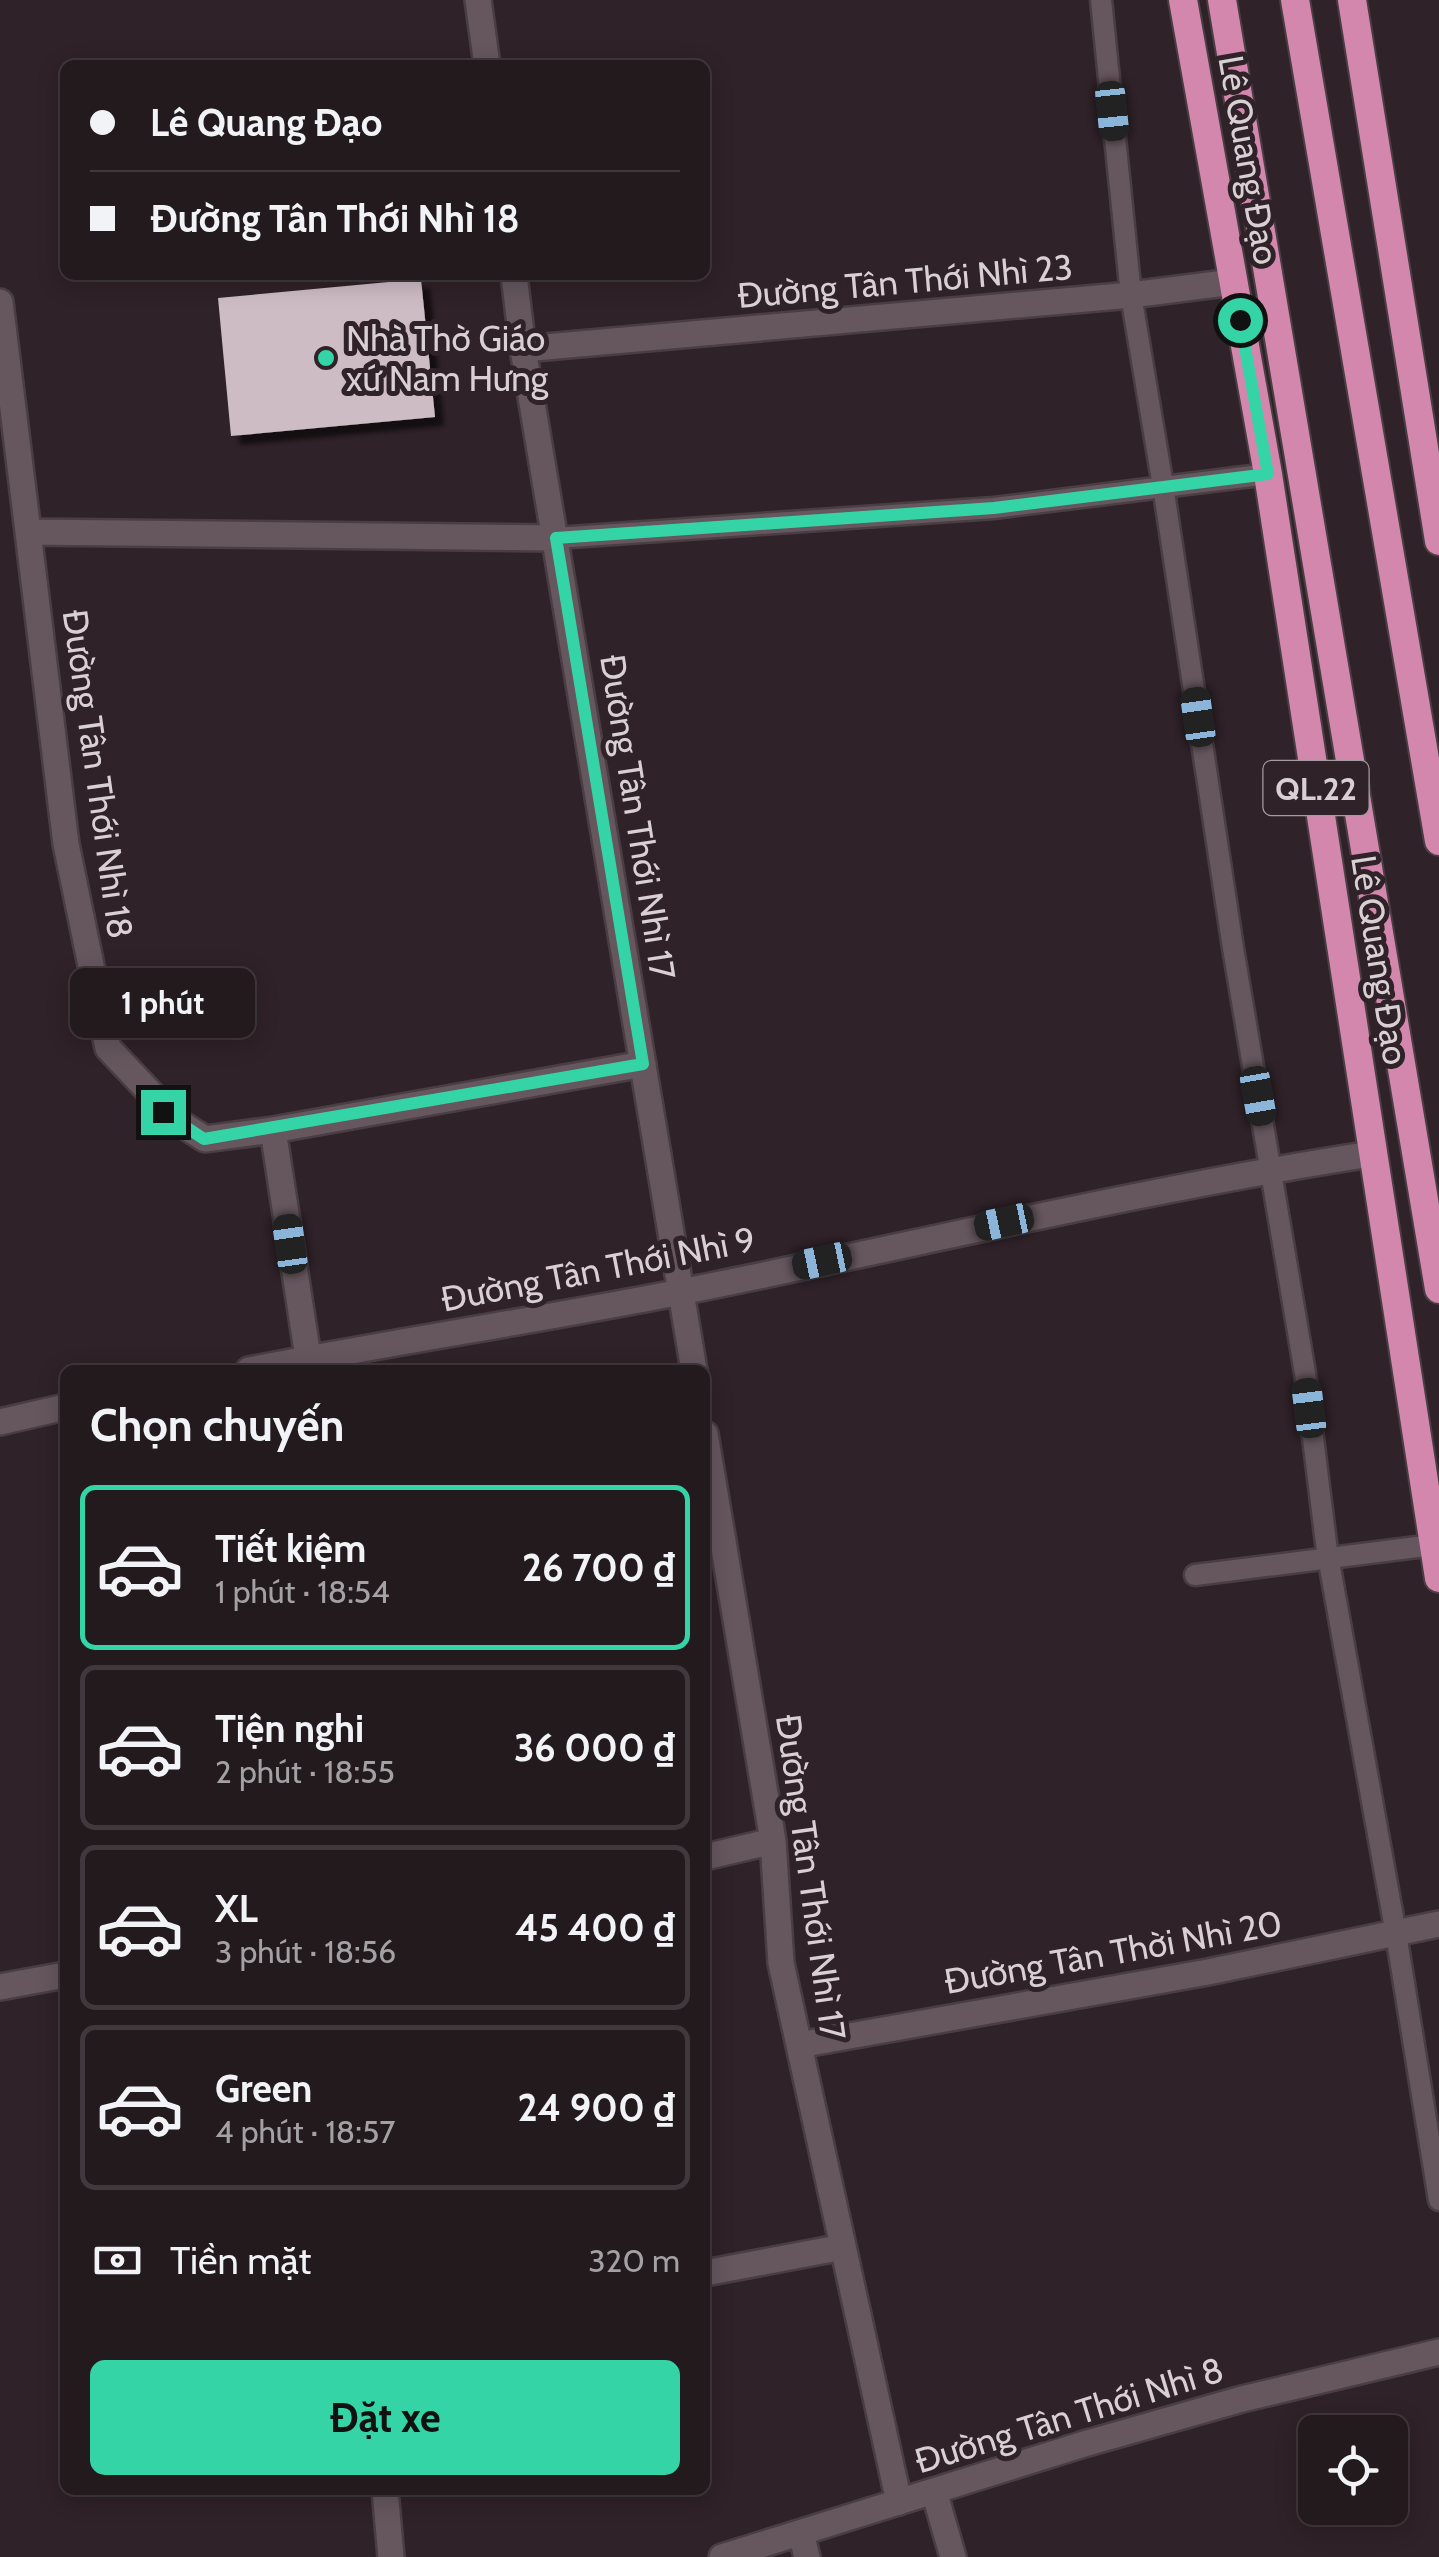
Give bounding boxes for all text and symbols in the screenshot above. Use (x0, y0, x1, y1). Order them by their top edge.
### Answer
street label: Lê Quang Đạo (1209, 52, 1289, 268)
car (1094, 80, 1130, 142)
text: Lê Quang Đạo (150, 99, 382, 146)
text: Đường Tân Thới Nhì 18 (150, 195, 520, 242)
street label: Đường Tân Thới Nhì 23 (735, 245, 1075, 317)
route start (1218, 298, 1263, 343)
place label: Nhà Thờ Giáo xứ Nam Hưng (346, 317, 549, 400)
marker: Nhà Thờ Giáo xứ Nam Hưng (315, 347, 337, 369)
street label: Đường Tân Thới Nhì 18 (54, 607, 142, 941)
street label: Đường Tân Thới Nhì 17 (591, 652, 685, 983)
car (1179, 685, 1217, 749)
road number: QL.22 (1264, 761, 1368, 815)
street label: Lê Quang Đạo (1342, 852, 1418, 1068)
callout: 1 phút (70, 967, 256, 1037)
text: 1 phút (121, 983, 204, 1022)
car (1238, 1064, 1278, 1128)
route end (141, 1090, 186, 1135)
car (972, 1201, 1036, 1243)
car (271, 1212, 309, 1276)
street label: Đường Tân Thới Nhì 9 (437, 1217, 759, 1321)
car (790, 1240, 854, 1282)
car (1290, 1376, 1328, 1440)
text: Chọn chuyến (90, 1398, 344, 1452)
icon: car (95, 1523, 185, 1613)
text: Tiết kiệm (215, 1525, 366, 1572)
text: 26 700 ₫ (522, 1544, 675, 1591)
text: 1 phút · 18:54 (215, 1572, 390, 1611)
icon: car (95, 1703, 185, 1793)
text: Tiện nghi (215, 1705, 364, 1752)
street label: Đường Tân Thới Nhì 17 (767, 1711, 855, 2043)
text: 36 000 ₫ (514, 1724, 675, 1771)
text: 2 phút · 18:55 (215, 1752, 395, 1791)
icon: car (95, 1883, 185, 1973)
text: XL (215, 1885, 258, 1932)
street label: Đường Tân Thời Nhì 20 (941, 1901, 1285, 2003)
text: 45 400 ₫ (515, 1904, 675, 1951)
text: 3 phút · 18:56 (215, 1932, 396, 1971)
icon: car (95, 2063, 185, 2153)
text: Green (215, 2065, 312, 2112)
text: 24 900 ₫ (517, 2084, 675, 2131)
text: 4 phút · 18:57 (215, 2112, 395, 2151)
icon: cash (90, 2233, 145, 2288)
text: Tiền mặt (170, 2237, 311, 2284)
text: 320 m (588, 2241, 680, 2280)
street label: Đường Tân Thới Nhì 8 (909, 2348, 1229, 2482)
button: Đặt xe (90, 2360, 680, 2475)
map controls (1298, 2415, 1408, 2525)
button: locate (1298, 2415, 1408, 2525)

